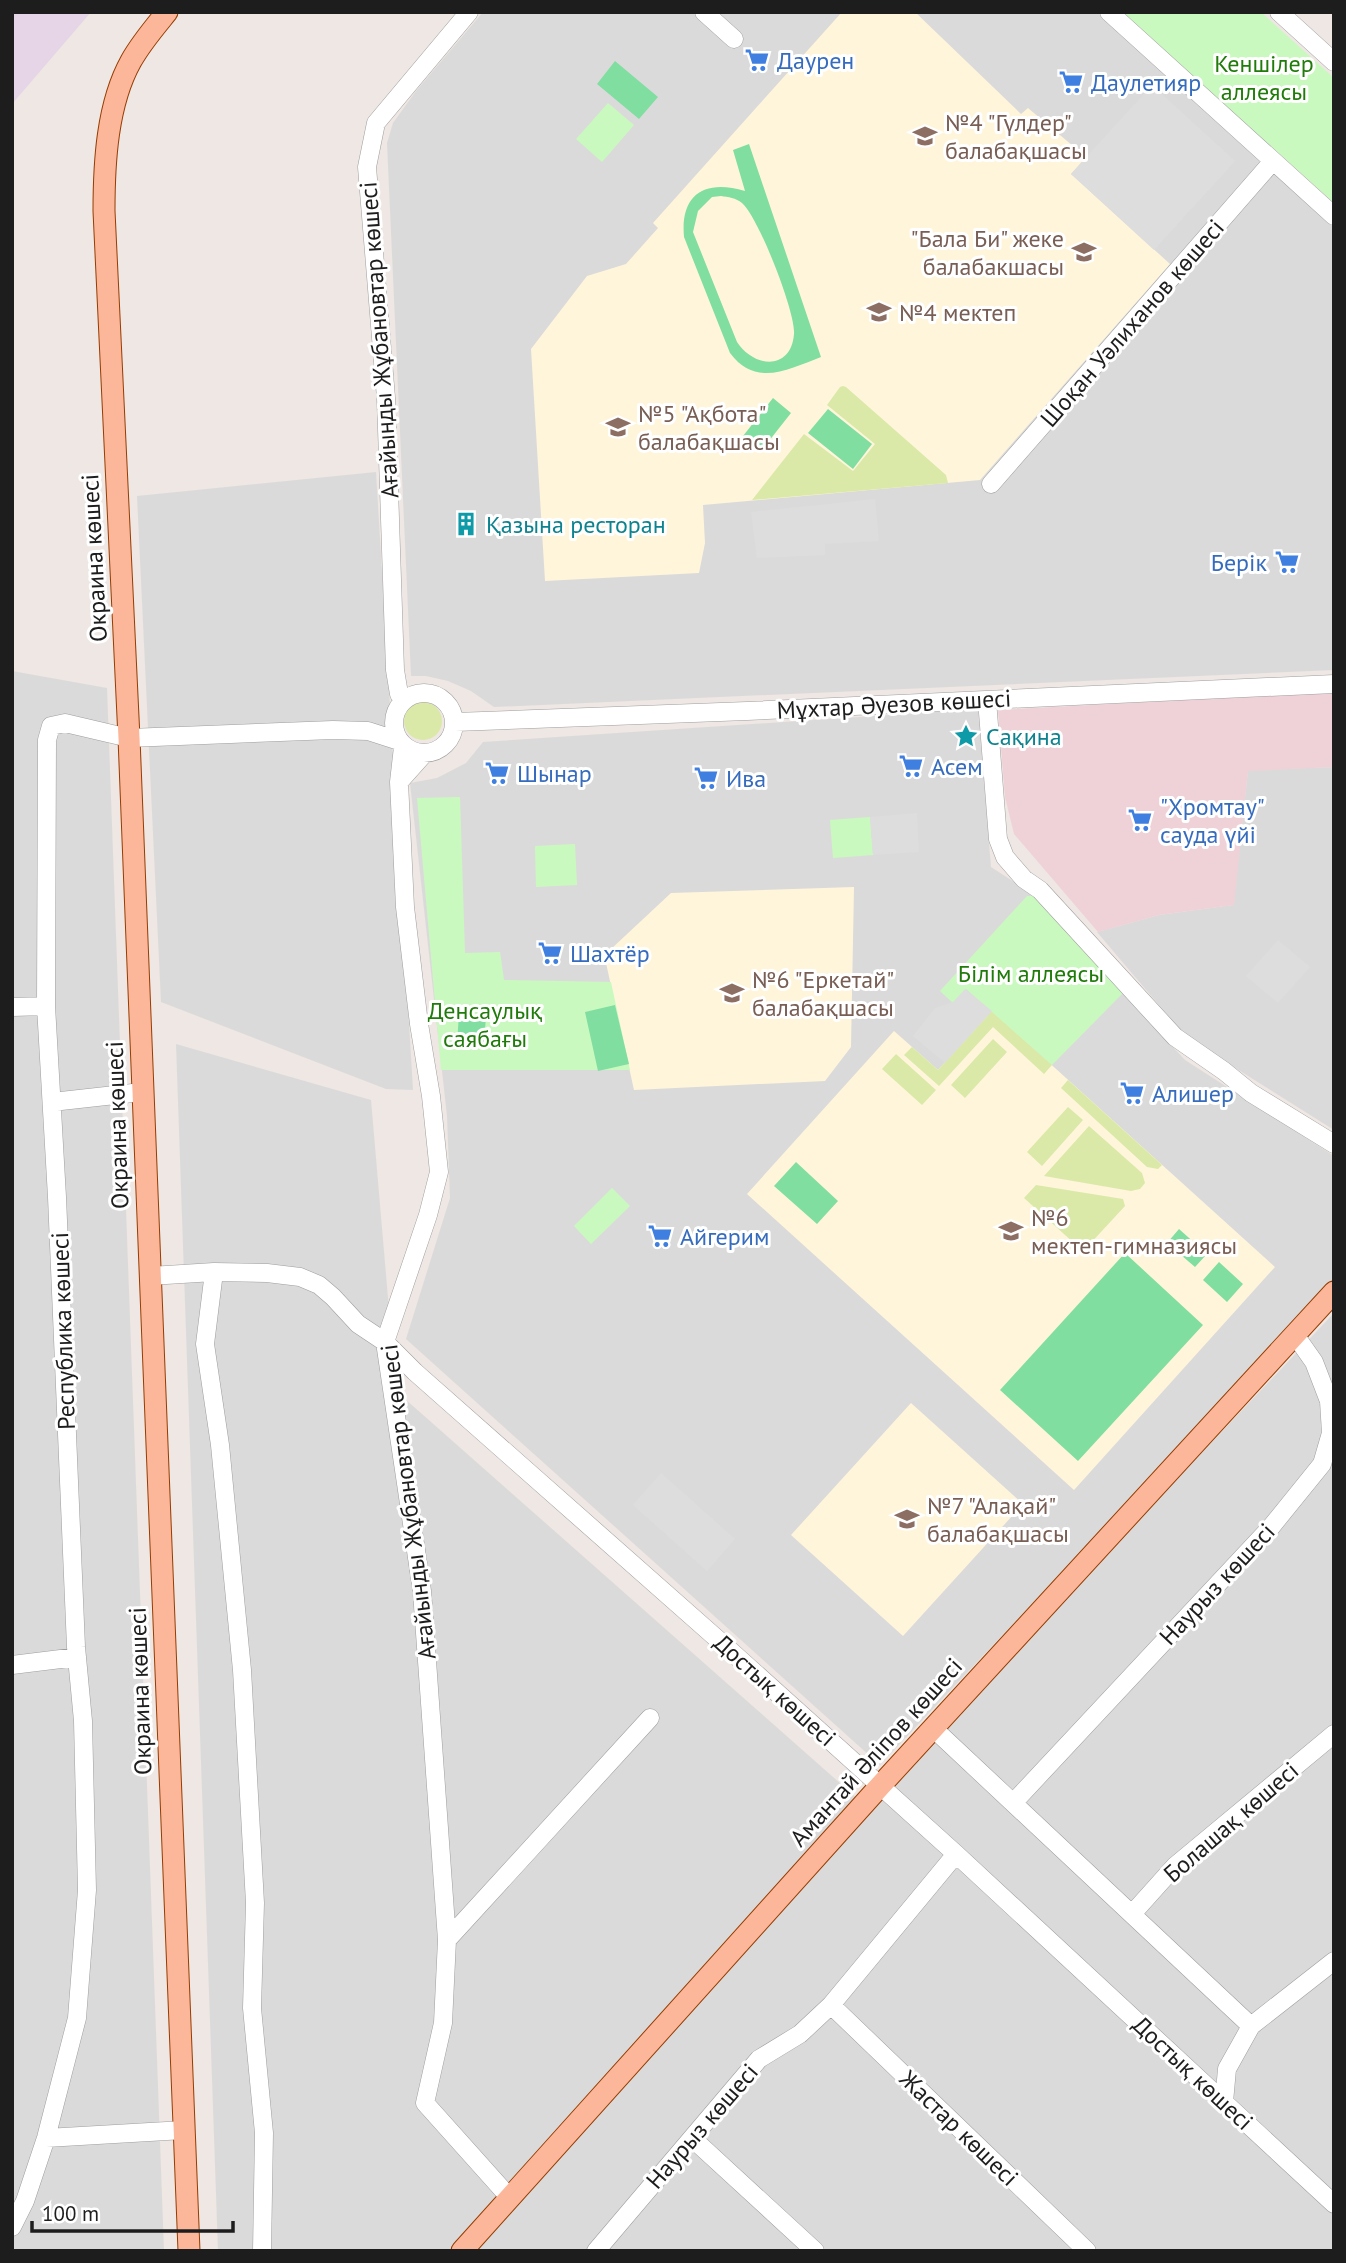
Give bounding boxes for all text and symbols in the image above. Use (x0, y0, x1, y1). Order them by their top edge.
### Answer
place label: Даурен (777, 45, 854, 76)
supermarket icon: Даурен (743, 46, 771, 74)
park label: Кеншілер аллеясы (1214, 48, 1314, 107)
place label: Даулетияр (1091, 67, 1201, 98)
supermarket icon: Даулетияр (1057, 68, 1085, 96)
place label: №4 "Гүлдер" балабақшасы (945, 107, 1087, 166)
school or university icon: №4 "Гүлдер" балабақшасы (911, 122, 939, 150)
street label: Ағайынды Жұбановтар көшесі (352, 180, 406, 500)
street label: Шоқан Уәлиханов көшесі (1033, 213, 1231, 433)
place label: "Бала Би" жеке балабакшасы (910, 223, 1064, 282)
school or university icon: "Бала Би" жеке балабакшасы (1070, 238, 1098, 266)
place label: №4 мектеп (899, 297, 1016, 328)
school or university icon: №4 мектеп (865, 298, 893, 326)
place label: №5 "Ақбота" балабақшасы (638, 398, 780, 457)
school or university icon: №5 "Ақбота" балабақшасы (604, 413, 632, 441)
street label: Окраина көшесі (74, 473, 114, 643)
place label: Қазына ресторан (486, 509, 666, 540)
building icon: Қазына ресторан (452, 510, 480, 538)
place label: Берік (1211, 547, 1268, 578)
supermarket icon: Берік (1273, 548, 1301, 576)
street label: Мұхтар Әуезов көшесі (776, 682, 1012, 726)
place label: Сақина (986, 721, 1062, 752)
place icon: Сақина (952, 722, 980, 750)
place label: Асем (931, 751, 983, 782)
supermarket icon: Асем (897, 752, 925, 780)
place label: Шынар (517, 758, 592, 789)
supermarket icon: Шынар (483, 759, 511, 787)
place label: Ива (726, 763, 766, 794)
supermarket icon: Ива (692, 764, 720, 792)
place label: "Хромтау" сауда үйі (1160, 791, 1265, 850)
supermarket icon: "Хромтау" сауда үйі (1126, 806, 1154, 834)
place label: Шахтёр (570, 938, 650, 969)
supermarket icon: Шахтёр (536, 939, 564, 967)
park label: Білім аллеясы (958, 958, 1104, 989)
place label: №6 "Еркетай" балабақшасы (752, 964, 894, 1023)
school or university icon: №6 "Еркетай" балабақшасы (718, 979, 746, 1007)
park label: Денсаулық саябағы (428, 995, 542, 1054)
street label: Окраина көшесі (99, 1040, 135, 1210)
place label: Алишер (1152, 1078, 1234, 1109)
supermarket icon: Алишер (1118, 1079, 1146, 1107)
place label: №6 мектеп-гимназиясы (1031, 1202, 1237, 1261)
school or university icon: №6 мектеп-гимназиясы (997, 1217, 1025, 1245)
place label: Айгерим (680, 1221, 769, 1252)
supermarket icon: Айгерим (646, 1222, 674, 1250)
street label: Республика көшесі (44, 1232, 82, 1430)
street label: Ағайынды Жұбановтар көшесі (373, 1342, 443, 1662)
place label: №7 "Алақай" балабақшасы (927, 1490, 1069, 1549)
school or university icon: №7 "Алақай" балабақшасы (893, 1505, 921, 1533)
street label: Наурыз көшесі (1152, 1516, 1282, 1652)
street label: Окраина көшесі (122, 1606, 158, 1776)
street label: Достық көшесі (708, 1627, 842, 1753)
street label: Амантай Әліпов көшесі (783, 1651, 969, 1853)
street label: Болашақ көшесі (1157, 1755, 1305, 1889)
street label: Достық көшесі (1126, 2009, 1260, 2137)
street label: Наурыз көшесі (639, 2057, 765, 2195)
street label: Жастар көшесі (892, 2063, 1025, 2192)
scale bar (32, 2190, 233, 2234)
text: 100 m (42, 2200, 99, 2227)

